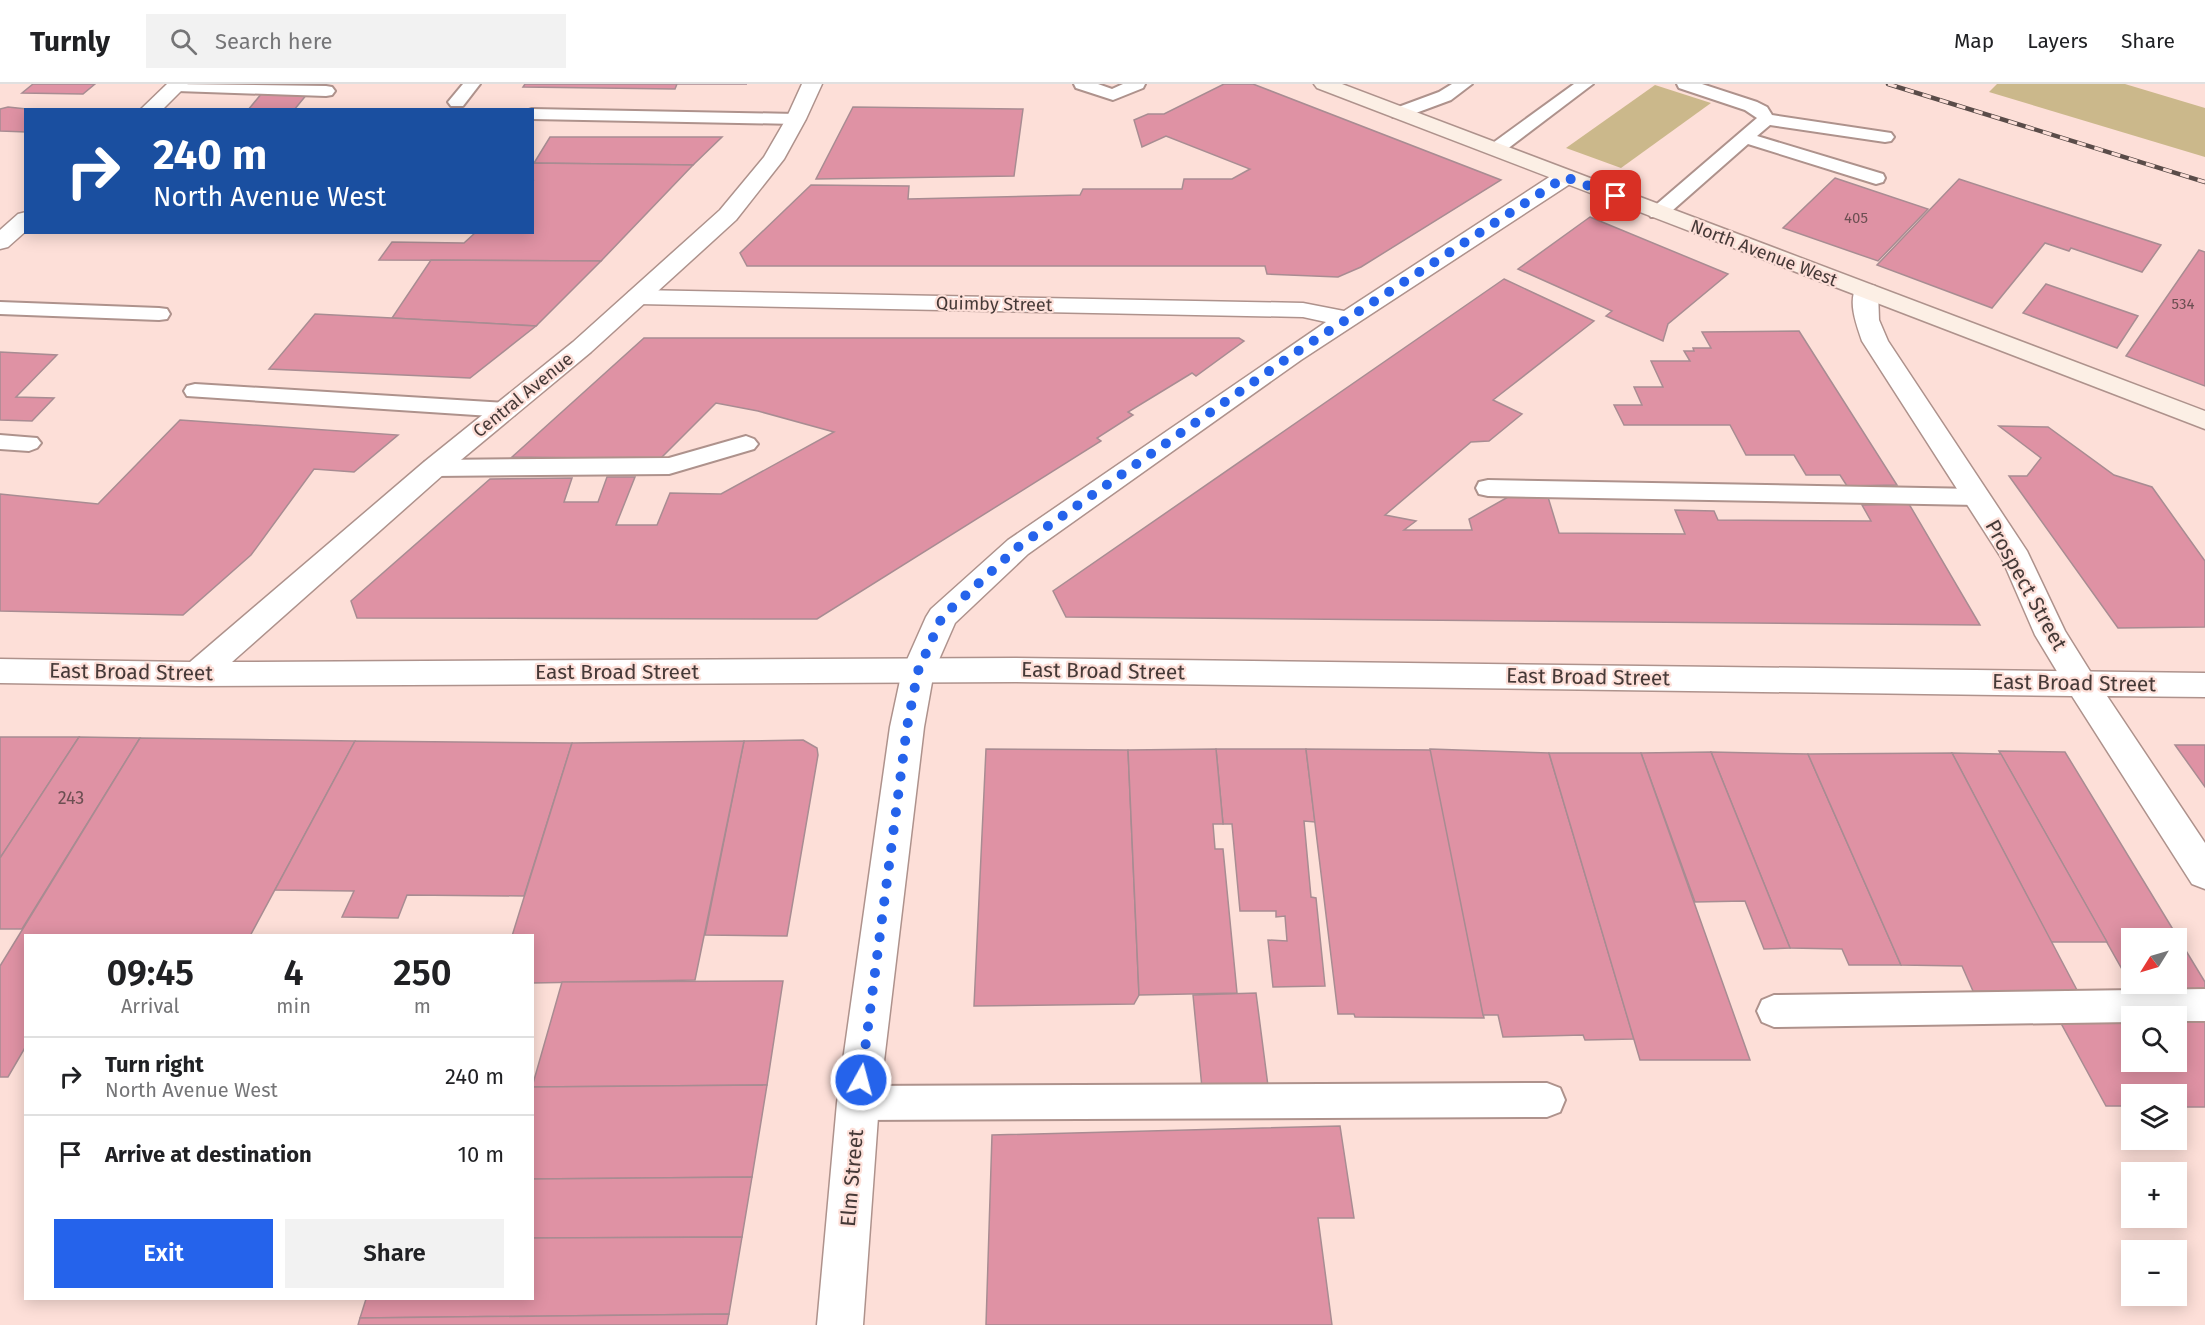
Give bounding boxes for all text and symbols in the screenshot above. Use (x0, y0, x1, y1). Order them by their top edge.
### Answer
search box (146, 14, 566, 68)
text: Turnly (30, 25, 110, 58)
icon: search (167, 25, 200, 58)
text: Search here (215, 28, 332, 55)
text: Map (1954, 28, 1994, 54)
text: Layers (2027, 28, 2088, 54)
text: Share (2121, 28, 2175, 54)
text: 240 m (153, 130, 267, 180)
icon: right (54, 132, 132, 210)
pin (1590, 170, 1641, 221)
icon: arrive (1599, 179, 1632, 212)
text: North Avenue West (153, 181, 386, 213)
house number: 405 (1844, 209, 1868, 227)
street label: North Avenue West (1687, 215, 1841, 291)
street label: Quimby Street (936, 292, 1053, 316)
house number: 534 (2172, 295, 2194, 313)
street label: Central Avenue (469, 348, 577, 442)
street label: Prospect Street (1979, 515, 2073, 655)
street label: East Broad Street (1021, 657, 1186, 685)
street label: East Broad Street (49, 658, 214, 686)
street label: East Broad Street (535, 659, 699, 685)
street label: East Broad Street (1506, 663, 1671, 691)
street label: East Broad Street (1992, 669, 2157, 697)
house number: 243 (58, 787, 84, 809)
north arrow (2121, 928, 2187, 994)
map controls (2121, 928, 2187, 1306)
text: 09:45 (106, 951, 194, 995)
text: 4 (284, 951, 304, 995)
text: 250 (393, 951, 452, 995)
text: Arrival (121, 994, 179, 1018)
text: min (276, 994, 311, 1018)
text: m (414, 994, 431, 1018)
button: search (2121, 1006, 2187, 1072)
position arrow (829, 1048, 893, 1112)
text: Turn right (105, 1051, 204, 1078)
icon: right (54, 1060, 87, 1093)
text: 240 m (445, 1063, 504, 1090)
text: North Avenue West (105, 1078, 278, 1102)
button: layers (2121, 1084, 2187, 1150)
street label: Elm Street (835, 1128, 869, 1228)
icon: arrive (54, 1138, 87, 1171)
text: Arrive at destination (105, 1141, 312, 1168)
text: 10 m (458, 1141, 504, 1168)
button: + (2121, 1162, 2187, 1228)
button: Exit (54, 1219, 273, 1288)
button: Share (285, 1219, 504, 1288)
button: − (2121, 1240, 2187, 1306)

